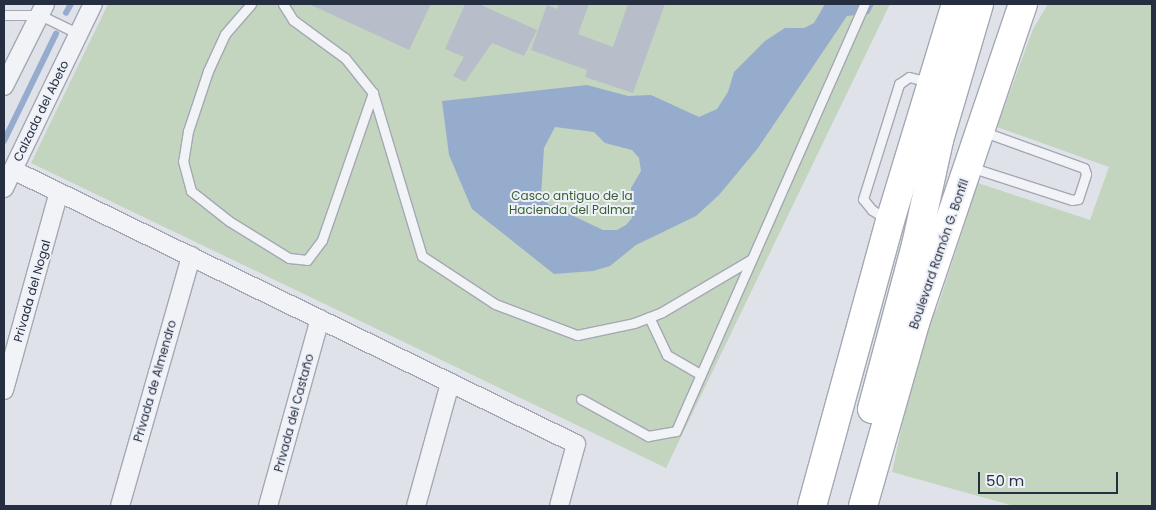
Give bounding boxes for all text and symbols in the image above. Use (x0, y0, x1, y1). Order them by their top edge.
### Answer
street label: Calzada del Abeto (10, 58, 72, 164)
street label: Boulevard Ramón G. Bonfil (907, 177, 971, 331)
park label: Casco antiguo de la Hacienda del Palmar (509, 189, 635, 217)
street label: Privada del Nogal (11, 238, 53, 344)
street label: Privada de Almendro (131, 318, 179, 444)
street label: Privada del Castaño (271, 352, 317, 474)
scale bar (981, 462, 1121, 494)
text: 50 m (986, 470, 1024, 491)

